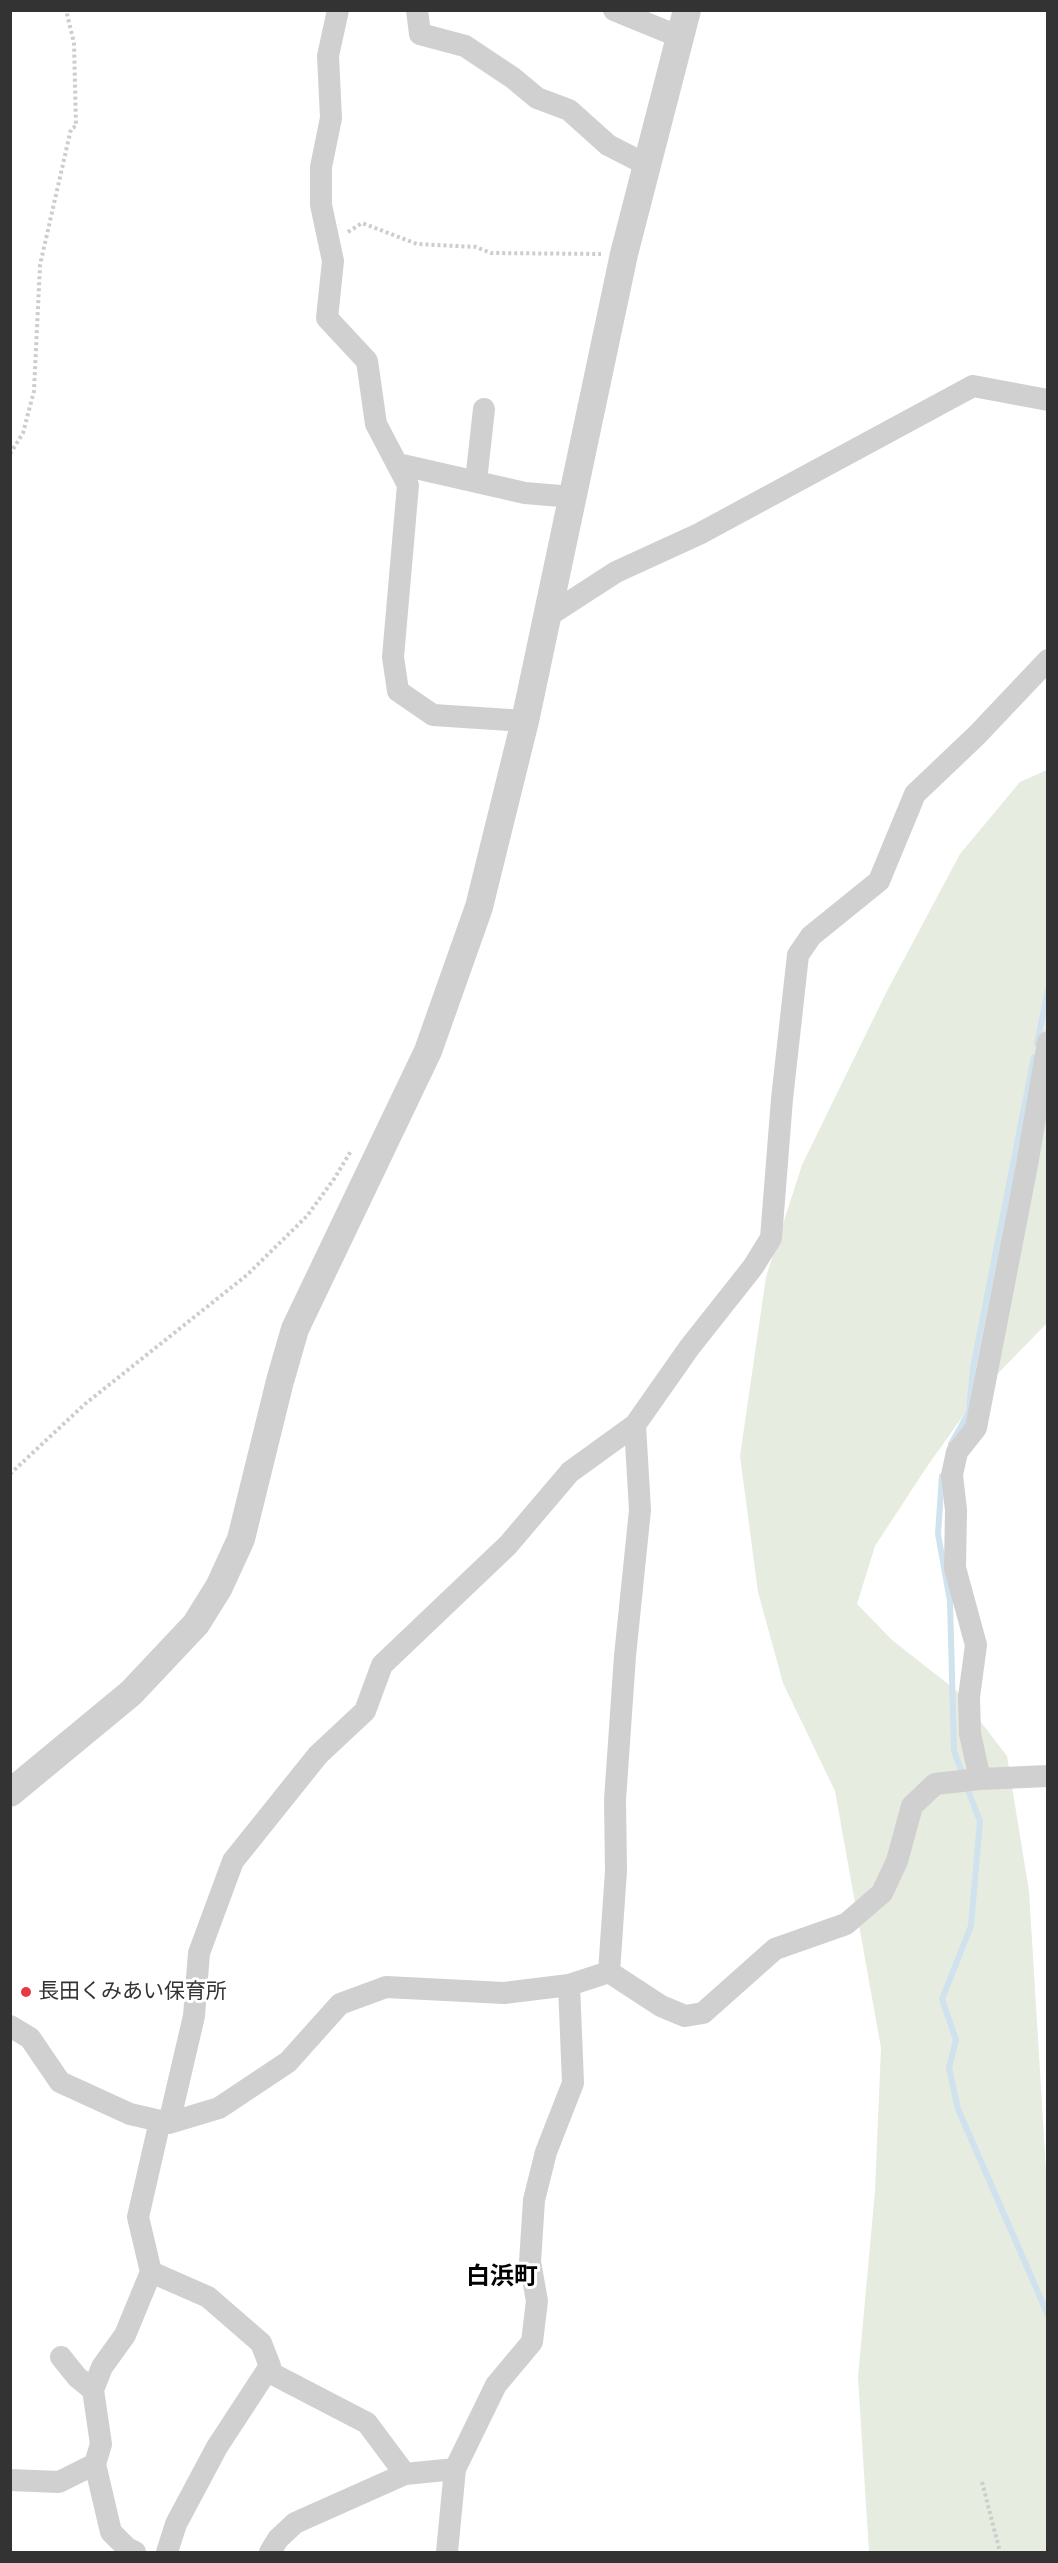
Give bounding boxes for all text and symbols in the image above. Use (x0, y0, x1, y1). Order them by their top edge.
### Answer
place label: 長田くみあい保育所 (38, 1979, 227, 2005)
marker: 長田くみあい保育所 (19, 1985, 33, 1999)
district label: 白浜町 (466, 2263, 538, 2291)

